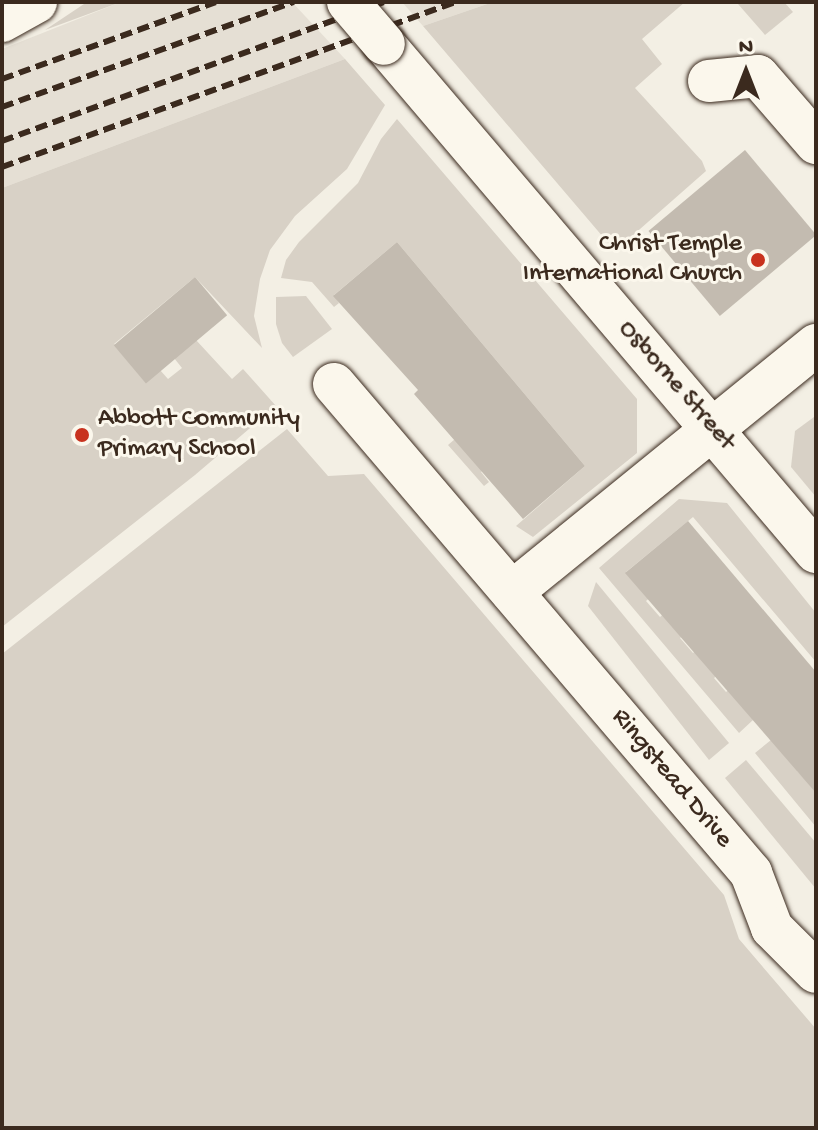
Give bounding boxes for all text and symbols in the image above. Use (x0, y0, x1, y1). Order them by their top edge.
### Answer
north arrow (706, 32, 786, 112)
text: N (739, 35, 753, 61)
place label: Christ Temple International Church (523, 229, 742, 290)
marker: Christ Temple International Church (749, 251, 767, 269)
street label: Osborne Street (611, 314, 741, 458)
place label: Abbott Community Primary School (98, 404, 300, 466)
marker: Abbott Community Primary School (73, 426, 91, 444)
street label: Ringstead Drive (604, 703, 738, 855)

